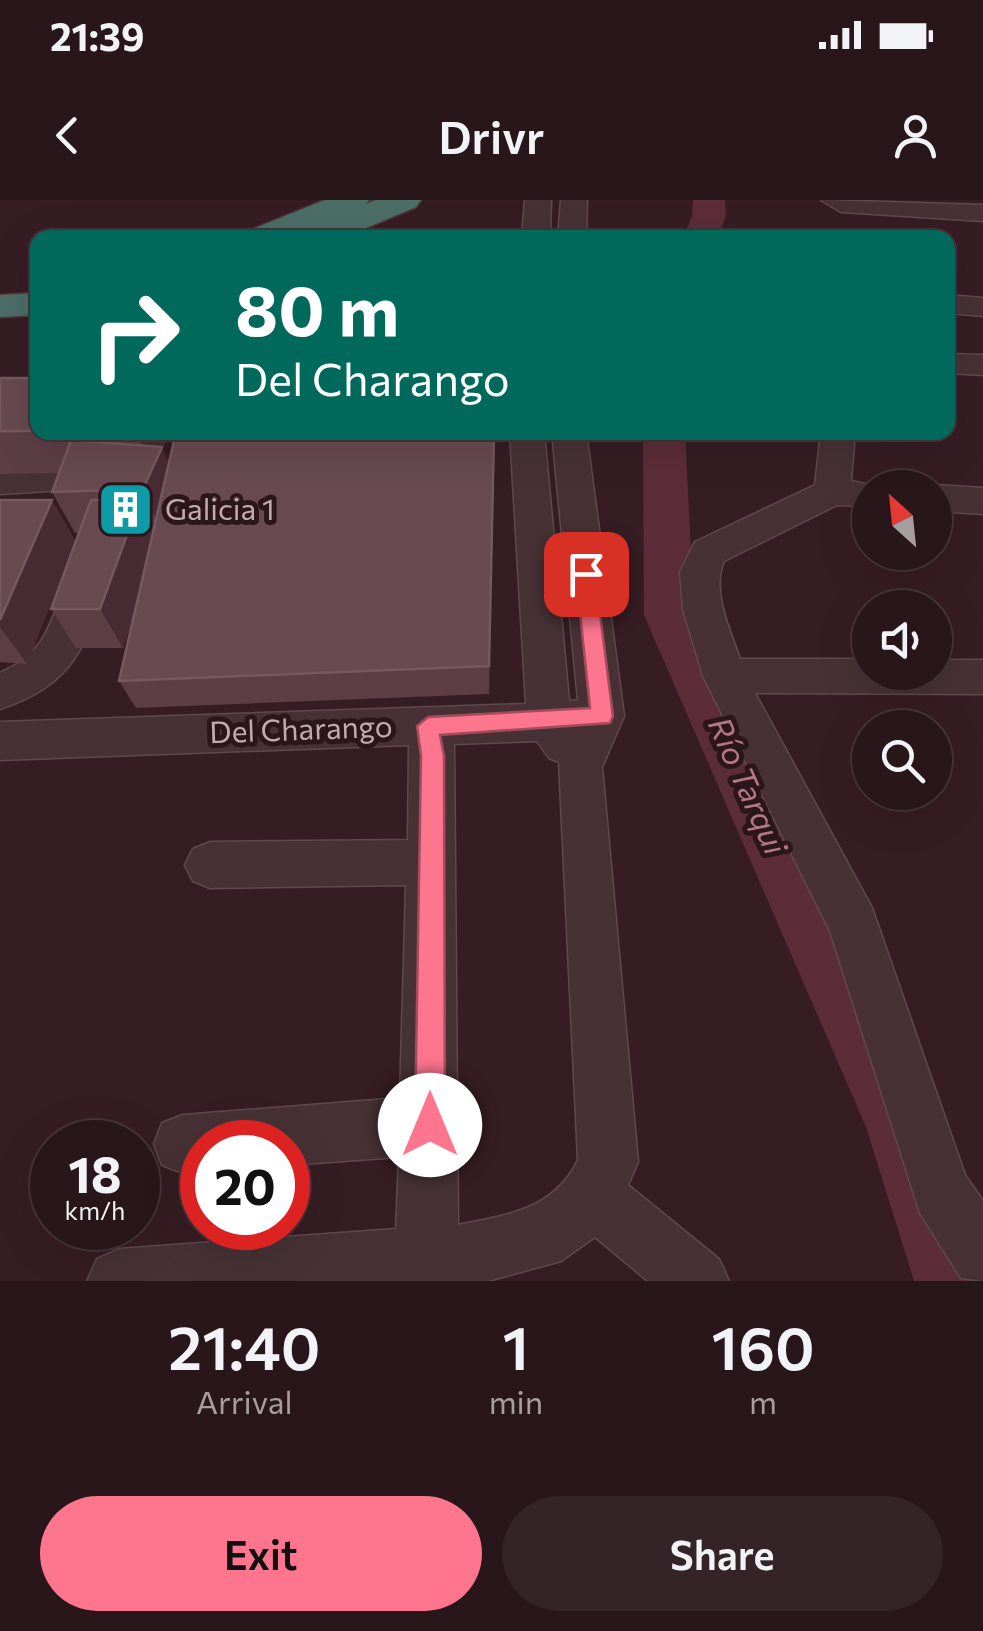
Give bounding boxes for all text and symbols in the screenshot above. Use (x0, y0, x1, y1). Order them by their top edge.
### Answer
text: 21:39 (50, 12, 144, 59)
icon: back (40, 108, 95, 163)
text: Drivr (439, 108, 544, 163)
icon: person (888, 108, 943, 163)
text: 80 m (235, 265, 399, 350)
icon: right (70, 270, 200, 400)
text: Del Charango (235, 350, 510, 405)
north arrow (852, 470, 952, 570)
map controls (852, 470, 952, 810)
building icon: Galicia 1 (96, 480, 156, 540)
place label: Galicia 1 (165, 489, 275, 526)
pin (544, 532, 629, 617)
icon: arrive (559, 547, 614, 602)
button: sound (852, 590, 952, 690)
street label: Del Charango (209, 706, 393, 749)
water label: Río Tarqui (701, 710, 798, 862)
button: search (852, 710, 952, 810)
position arrow (378, 1073, 482, 1177)
speed limit sign: 20 (180, 1120, 310, 1250)
text: 18 (68, 1142, 122, 1203)
text: km/h (65, 1195, 125, 1225)
text: 21:40 (168, 1309, 320, 1382)
text: 1 (503, 1309, 529, 1382)
text: 160 (712, 1309, 815, 1382)
text: Arrival (196, 1381, 293, 1421)
text: min (489, 1381, 543, 1421)
text: m (749, 1381, 777, 1421)
button: Exit (40, 1496, 482, 1611)
button: Share (502, 1496, 943, 1611)

